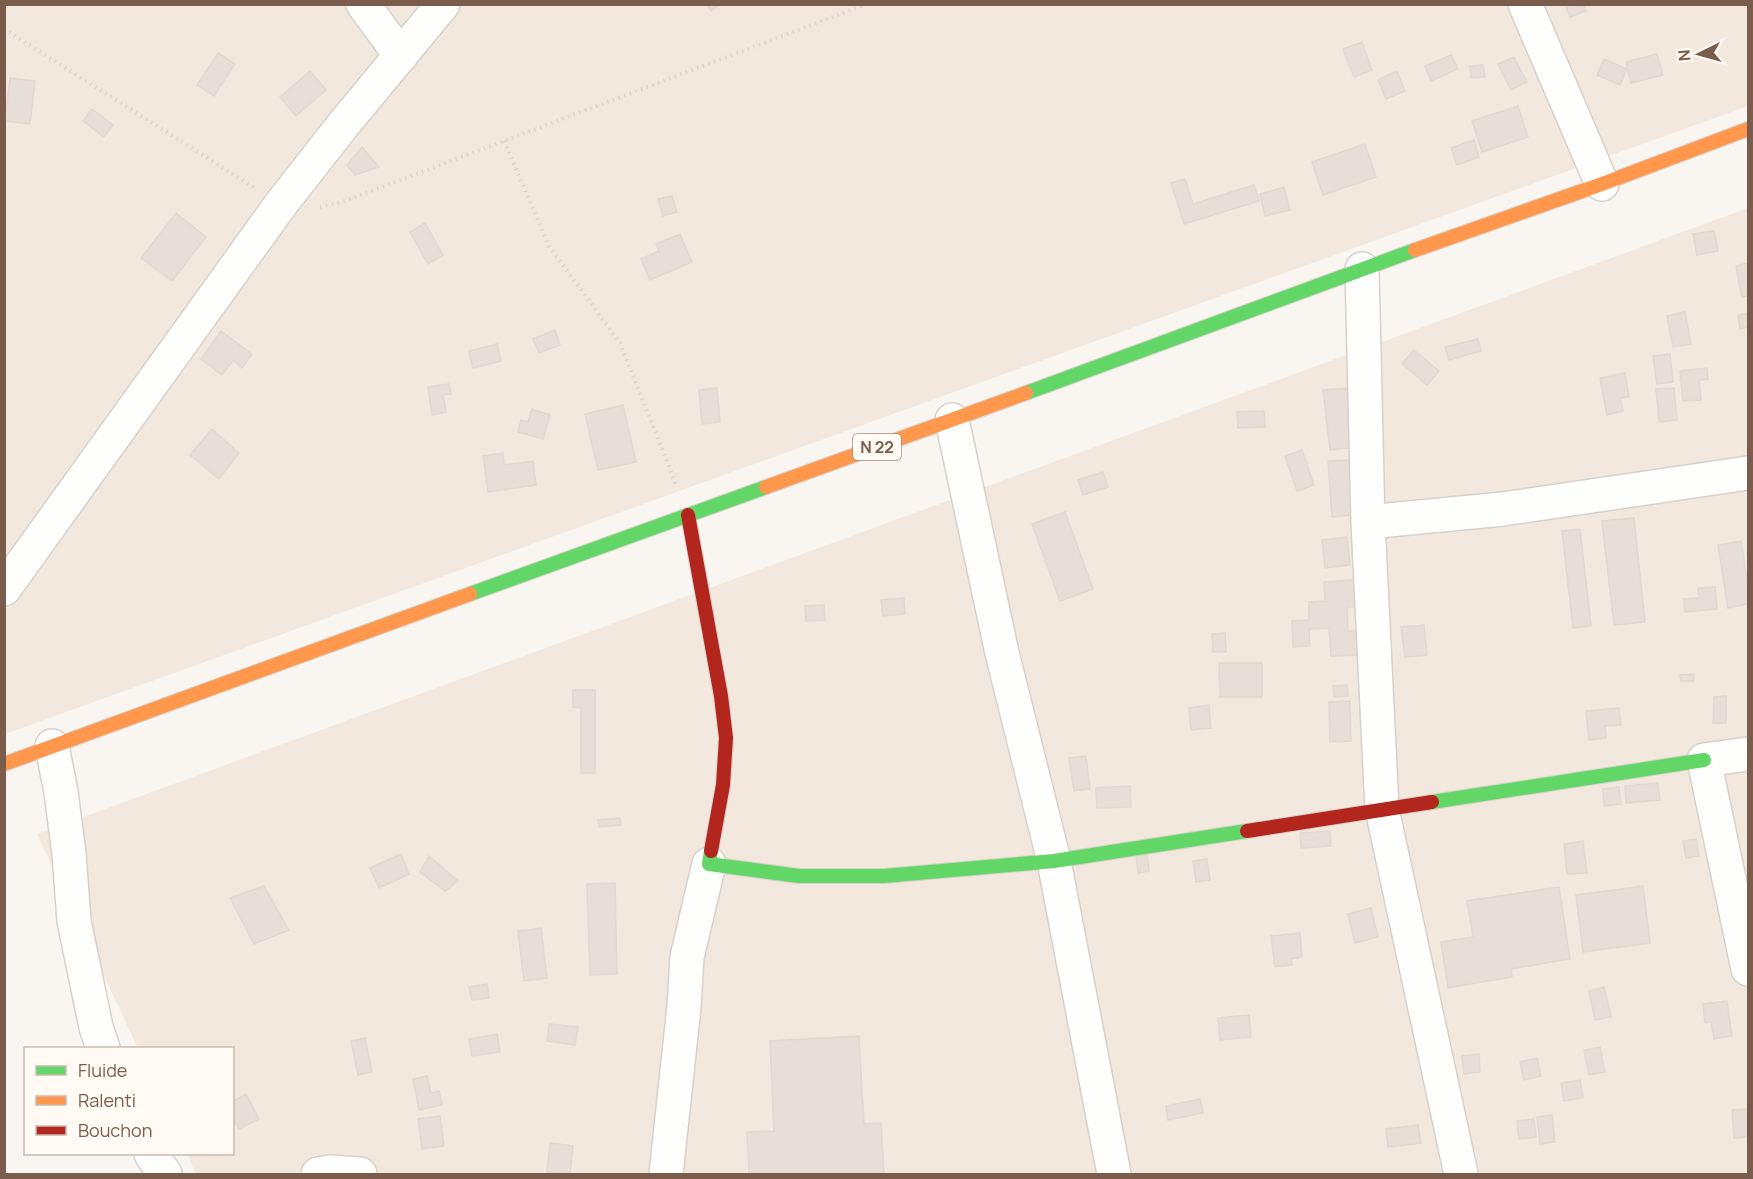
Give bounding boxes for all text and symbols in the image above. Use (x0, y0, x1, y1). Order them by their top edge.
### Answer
north arrow (1669, 24, 1729, 84)
text: N (1673, 49, 1696, 62)
road number: N 22 (853, 434, 901, 460)
legend (24, 1047, 234, 1155)
text: Fluide (78, 1058, 127, 1082)
text: Ralenti (78, 1088, 136, 1112)
text: Bouchon (78, 1118, 152, 1142)

